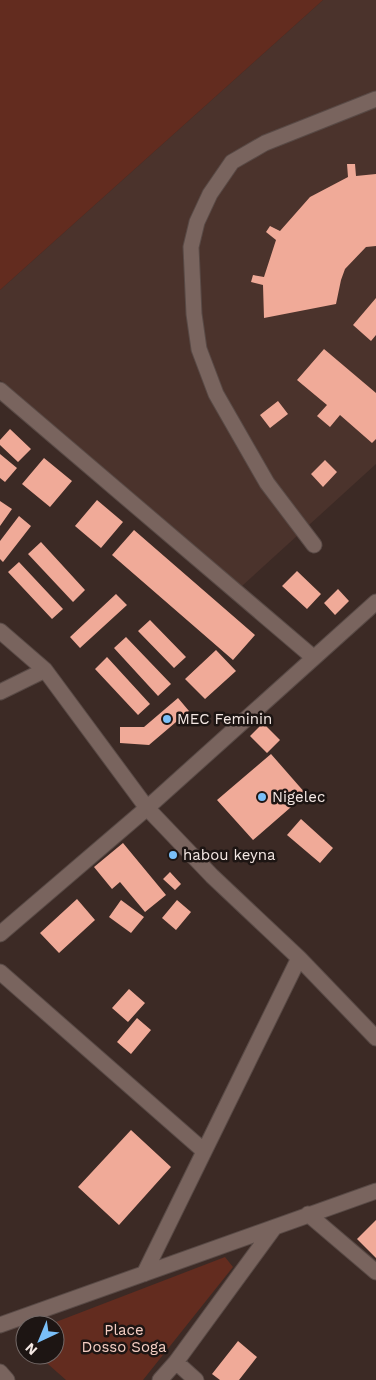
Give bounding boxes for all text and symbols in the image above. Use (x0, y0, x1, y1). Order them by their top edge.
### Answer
place label: MEC Feminin (177, 710, 272, 728)
marker: MEC Feminin (161, 713, 173, 725)
place label: Nigelec (272, 788, 325, 806)
marker: Nigelec (256, 791, 268, 803)
place label: habou keyna (183, 846, 276, 864)
marker: habou keyna (167, 849, 179, 861)
north arrow (15, 1315, 65, 1365)
park label: Place Dosso Soga (82, 1321, 167, 1356)
text: N (22, 1340, 40, 1359)

